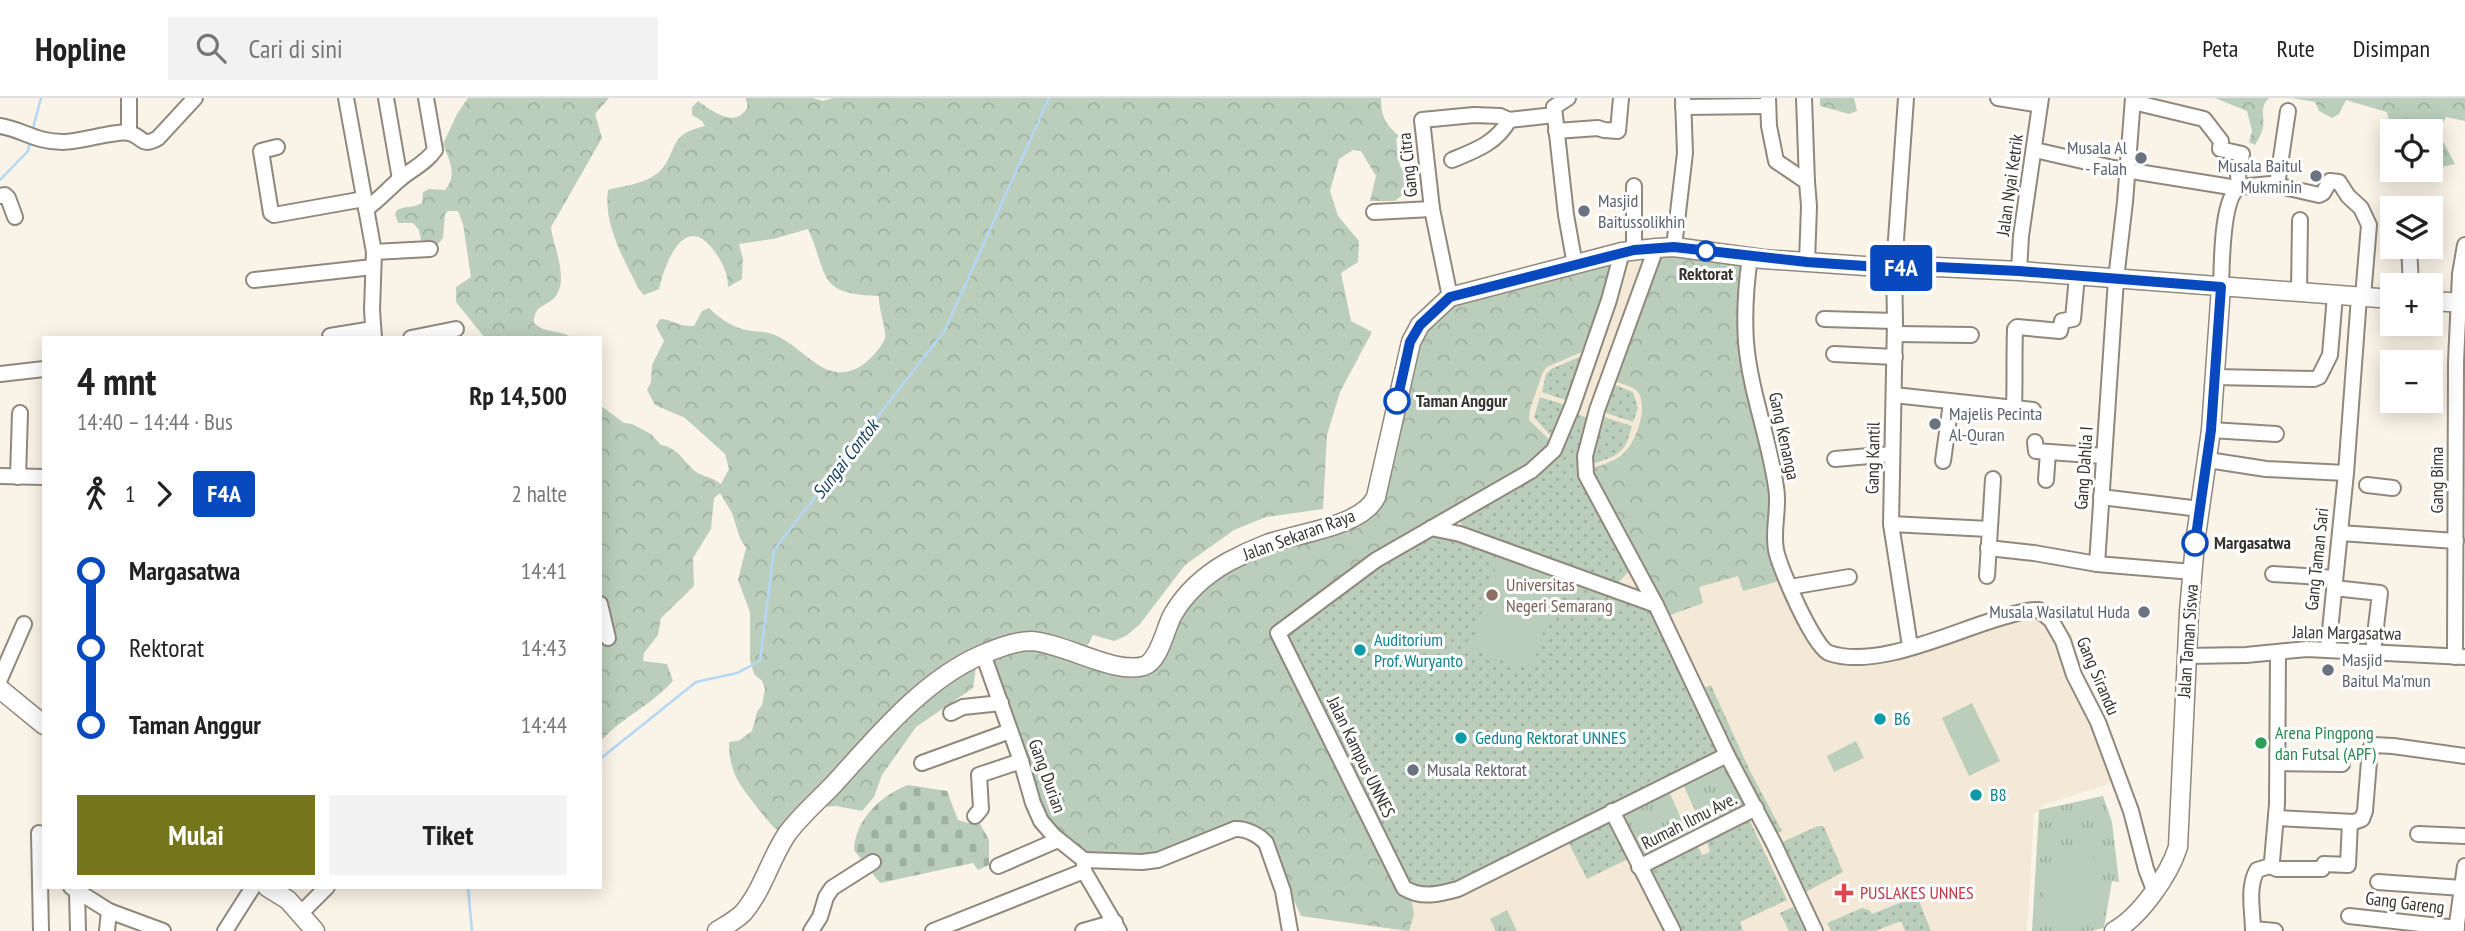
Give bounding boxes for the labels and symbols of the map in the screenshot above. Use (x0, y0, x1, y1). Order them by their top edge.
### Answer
street label: Gang Citra (1393, 132, 1422, 198)
street label: Jalan Nyai Ketrik (1991, 133, 2028, 238)
place label: Musala Al - Falah (2067, 136, 2128, 180)
marker: Musala Al - Falah (2133, 150, 2149, 166)
place label: Musala Baitul Mukminin (2218, 154, 2303, 198)
marker: Musala Baitul Mukminin (2308, 168, 2324, 184)
place label: Masjid Baitussolikhin (1598, 189, 1685, 233)
marker: Masjid Baitussolikhin (1576, 203, 1592, 219)
marker: Rektorat (1696, 241, 1716, 261)
line badge: F4A (1861, 245, 1941, 291)
place label: Rektorat (1679, 262, 1734, 285)
marker: Taman Anggur (1384, 388, 1410, 414)
place label: Taman Anggur (1416, 389, 1508, 412)
street label: Gang Kenanga (1764, 390, 1805, 482)
place label: Majelis Pecinta Al-Quran (1949, 402, 2042, 446)
water label: Sungai Contok (807, 412, 885, 503)
marker: Majelis Pecinta Al-Quran (1927, 416, 1943, 432)
street label: Gang Kantil (1860, 421, 1885, 494)
street label: Gang Dahlia I (2069, 426, 2098, 510)
street label: Gang Bima (2425, 447, 2448, 513)
street label: Jalan Sekaran Raya (1239, 504, 1358, 566)
street label: Gang Taman Sari (2300, 506, 2333, 611)
marker: Margasatwa (2182, 530, 2208, 556)
place label: Margasatwa (2214, 531, 2291, 554)
place label: Universitas Negeri Semarang (1506, 573, 1613, 617)
street label: Jalan Taman Siswa (2172, 583, 2203, 700)
marker: Universitas Negeri Semarang (1484, 587, 1500, 603)
place label: Musala Wasilatul Huda (1989, 600, 2130, 623)
marker: Musala Wasilatul Huda (2136, 604, 2152, 620)
street label: Jalan Margasatwa (2291, 620, 2402, 645)
place label: Auditorium Prof. Wuryanto (1374, 628, 1463, 672)
street label: Gang Sirandu (2072, 633, 2125, 718)
marker: Auditorium Prof. Wuryanto (1352, 642, 1368, 658)
place label: Masjid Baitul Ma'mun (2342, 648, 2431, 692)
marker: Masjid Baitul Ma'mun (2320, 662, 2336, 678)
street label: Jalan Kampus UNNES (1322, 692, 1401, 821)
place label: B6 (1894, 707, 1911, 730)
marker: B6 (1872, 711, 1888, 727)
place label: Arena Pingpong dan Futsal (APF) (2275, 721, 2376, 765)
place label: Gedung Rektorat UNNES (1475, 726, 1627, 749)
marker: Gedung Rektorat UNNES (1453, 730, 1469, 746)
marker: Arena Pingpong dan Futsal (APF) (2253, 735, 2269, 751)
street label: Gang Durian (1024, 736, 1071, 816)
place label: Musala Rektorat (1427, 758, 1527, 781)
marker: Musala Rektorat (1405, 762, 1421, 778)
place label: B8 (1990, 783, 2007, 806)
street label: Rumah Ilmu Ave. (1637, 787, 1740, 854)
marker: B8 (1968, 787, 1984, 803)
place label: PUSLAKES UNNES (1860, 881, 1974, 904)
marker: PUSLAKES UNNES (1834, 883, 1854, 903)
street label: Gang Gareng (2364, 886, 2446, 919)

